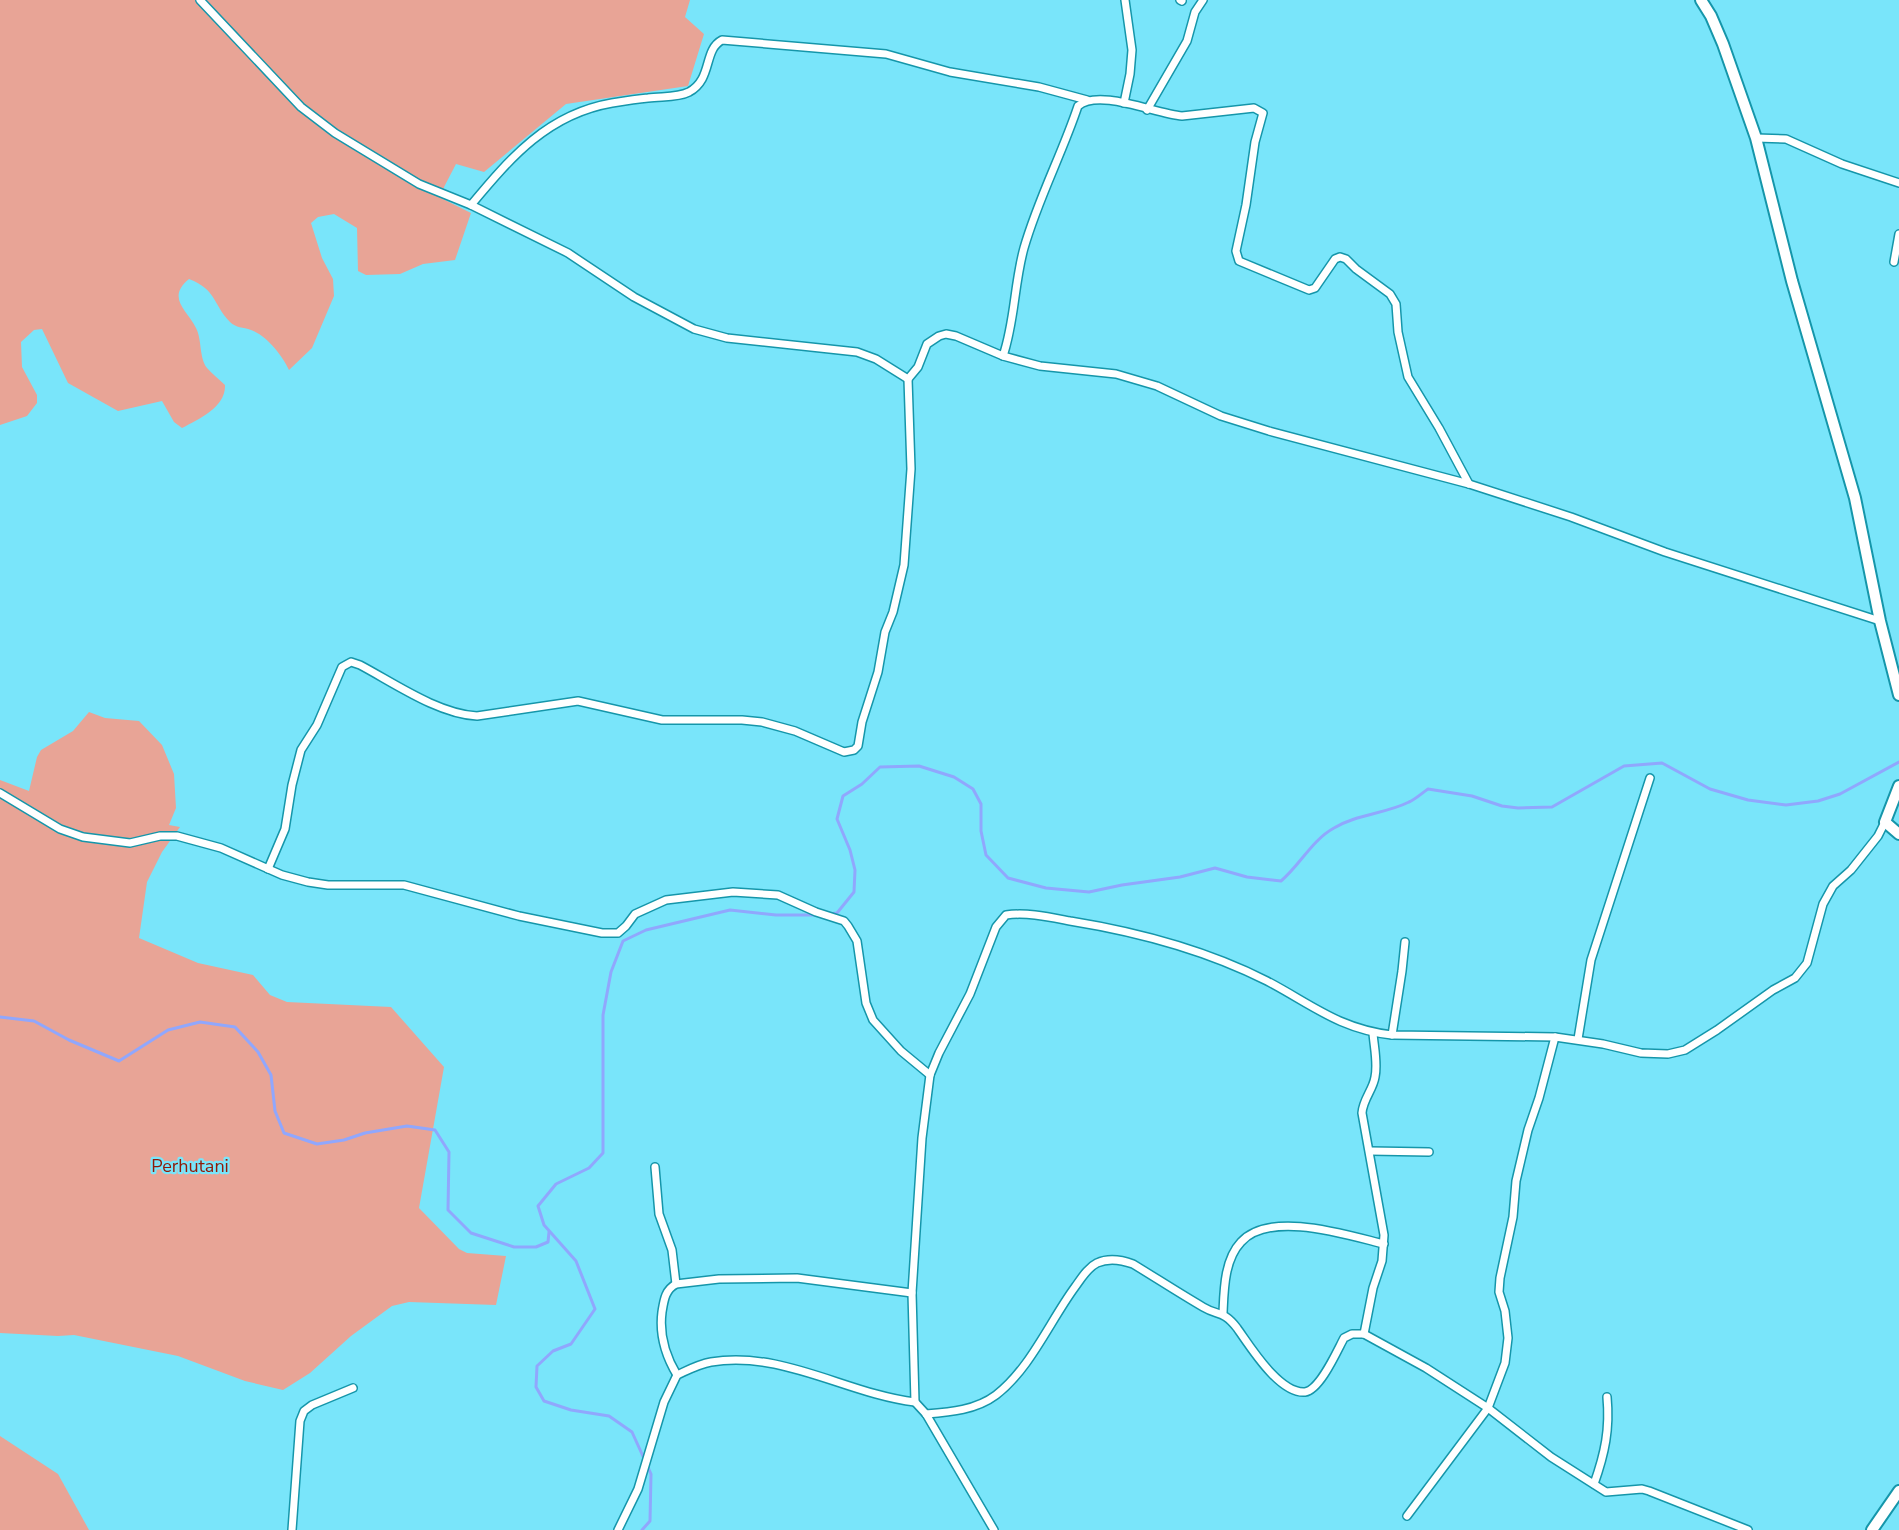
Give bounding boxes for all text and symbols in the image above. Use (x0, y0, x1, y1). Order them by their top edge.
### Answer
park label: Perhutani (151, 1154, 229, 1178)

